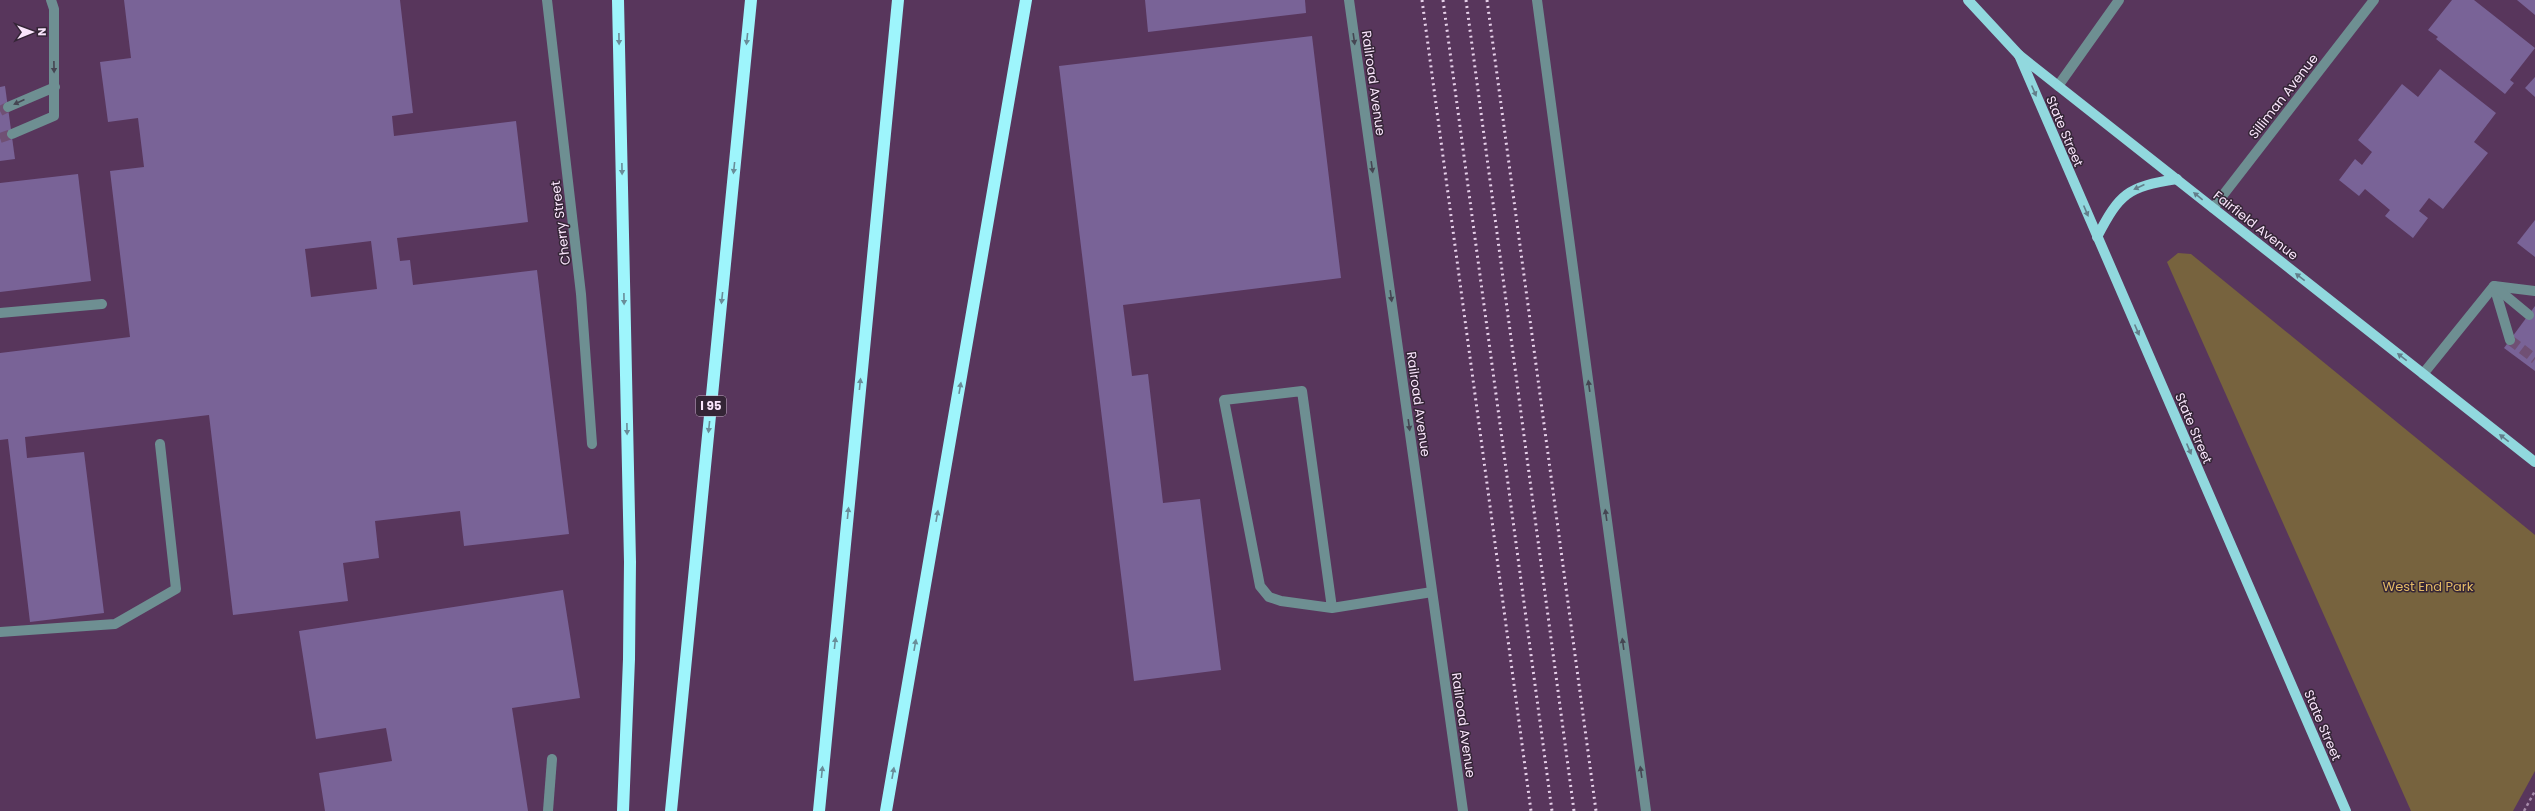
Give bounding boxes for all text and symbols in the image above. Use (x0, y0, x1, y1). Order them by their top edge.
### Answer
north arrow (12, 12, 52, 52)
text: N (34, 28, 50, 36)
street label: Railroad Avenue (1357, 29, 1390, 137)
one-way arrow (616, 33, 622, 46)
one-way arrow (744, 33, 750, 45)
one-way arrow (1351, 33, 1357, 45)
street label: Silliman Avenue (2244, 50, 2323, 143)
one-way arrow (51, 61, 57, 74)
one-way arrow (2031, 86, 2037, 97)
street label: State Street (2041, 93, 2088, 170)
one-way arrow (12, 100, 24, 106)
one-way arrow (1369, 161, 1375, 173)
one-way arrow (731, 162, 738, 174)
one-way arrow (618, 163, 625, 175)
street label: Cherry Street (546, 179, 575, 266)
one-way arrow (2133, 184, 2144, 190)
street label: Fairfield Avenue (2209, 186, 2302, 265)
one-way arrow (2193, 192, 2204, 200)
one-way arrow (2083, 205, 2089, 217)
one-way arrow (2295, 272, 2306, 281)
one-way arrow (1388, 290, 1394, 302)
one-way arrow (719, 292, 725, 304)
one-way arrow (621, 293, 627, 306)
one-way arrow (2135, 324, 2141, 336)
street label: Railroad Avenue (1402, 350, 1435, 458)
one-way arrow (2397, 353, 2408, 362)
one-way arrow (857, 378, 864, 390)
one-way arrow (1586, 380, 1592, 392)
one-way arrow (957, 382, 963, 394)
street label: State Street (2170, 390, 2217, 467)
road number: I 95 (696, 396, 726, 416)
one-way arrow (1406, 419, 1412, 431)
one-way arrow (706, 421, 713, 433)
one-way arrow (624, 423, 630, 436)
one-way arrow (2499, 434, 2510, 442)
one-way arrow (2186, 444, 2192, 455)
one-way arrow (844, 507, 851, 519)
one-way arrow (1603, 509, 1609, 521)
one-way arrow (935, 510, 941, 523)
park label: West End Park (2383, 577, 2474, 596)
one-way arrow (832, 637, 838, 649)
one-way arrow (1620, 637, 1626, 650)
one-way arrow (912, 638, 918, 651)
street label: Railroad Avenue (1447, 671, 1480, 779)
street label: State Street (2299, 687, 2346, 764)
one-way arrow (819, 766, 826, 778)
one-way arrow (890, 766, 896, 779)
one-way arrow (1638, 766, 1644, 778)

